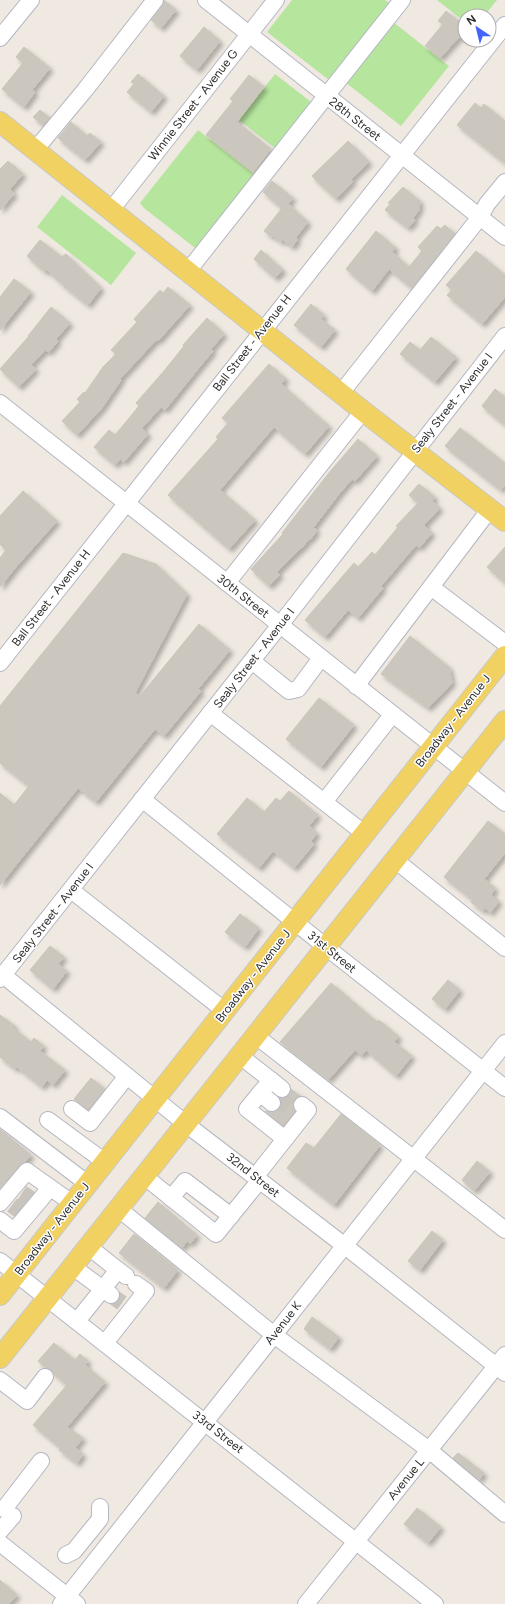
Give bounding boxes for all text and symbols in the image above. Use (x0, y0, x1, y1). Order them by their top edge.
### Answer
north arrow (457, 8, 497, 48)
text: N (464, 12, 479, 28)
street label: Winnie Street - Avenue G (145, 47, 241, 163)
street label: 28th Street (326, 94, 384, 144)
street label: Ball Street - Avenue H (210, 292, 294, 394)
street label: Sealy Street - Avenue I (409, 350, 495, 456)
street label: Ball Street - Avenue H (9, 547, 93, 649)
street label: 30th Street (214, 571, 272, 621)
street label: Sealy Street - Avenue I (211, 605, 297, 711)
street label: Broadway - Avenue J (412, 672, 494, 770)
street label: Sealy Street - Avenue I (10, 860, 96, 966)
street label: Broadway - Avenue J (212, 927, 294, 1025)
street label: 31st Street (305, 928, 359, 976)
street label: 32nd Street (224, 1150, 283, 1200)
street label: Broadway - Avenue J (11, 1180, 93, 1278)
street label: Avenue K (262, 1298, 305, 1347)
street label: 33rd Street (190, 1408, 247, 1456)
street label: Avenue L (385, 1455, 428, 1503)

